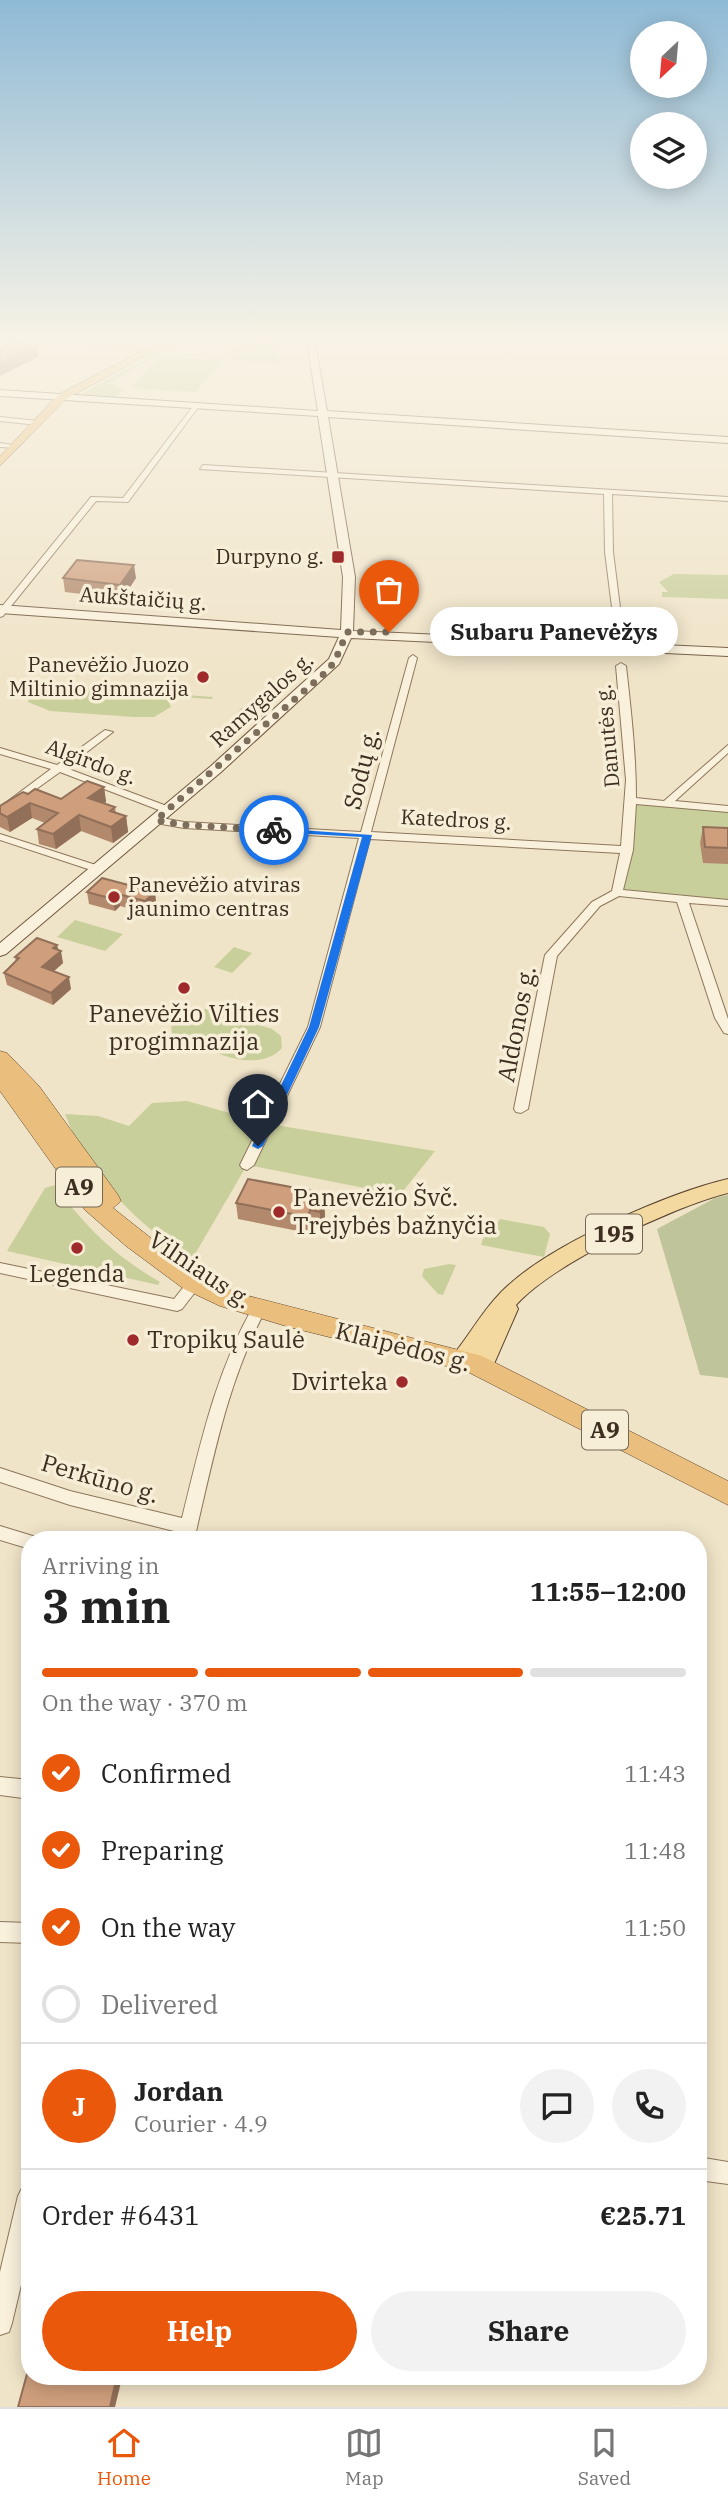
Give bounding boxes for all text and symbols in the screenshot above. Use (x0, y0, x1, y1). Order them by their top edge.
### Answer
north arrow (630, 21, 707, 98)
map controls (630, 21, 707, 189)
button: layers (630, 112, 707, 189)
place label: Durpyno g. (215, 542, 324, 570)
marker: Durpyno g. (330, 549, 346, 565)
pin (359, 560, 419, 632)
icon: bag (370, 571, 408, 609)
street label: Aukštaičių g. (79, 580, 208, 616)
callout: Subaru Panevėžys (431, 608, 680, 656)
text: Subaru Panevėžys (450, 616, 658, 646)
street label: Ramygalos g. (204, 646, 319, 753)
place label: Panevėžio Juozo Miltinio gimnazija (9, 650, 189, 702)
marker: Panevėžio Juozo Miltinio gimnazija (195, 669, 211, 685)
street label: Danutės g. (589, 683, 625, 789)
street label: Sodų g. (336, 725, 387, 813)
street label: Algirdo g. (42, 732, 141, 790)
courier (239, 795, 309, 865)
street label: Katedros g. (400, 802, 512, 836)
icon: bike (255, 811, 293, 849)
place label: Panevėžio atviras jaunimo centras (127, 870, 301, 922)
marker: Panevėžio atviras jaunimo centras (106, 889, 122, 905)
street label: Aldonos g. (489, 963, 543, 1085)
marker: Panevėžio Vilties progimnazija (176, 980, 192, 996)
place label: Panevėžio Vilties progimnazija (89, 997, 279, 1057)
pin (228, 1074, 288, 1146)
icon: home (239, 1085, 277, 1123)
road number: A9 (56, 1168, 102, 1206)
place label: Panevėžio Švč. Trejybės bažnyčia (293, 1181, 497, 1241)
marker: Panevėžio Švč. Trejybės bažnyčia (271, 1204, 287, 1220)
road number: 195 (586, 1214, 642, 1254)
street label: Vilniaus g. (143, 1223, 258, 1315)
marker: Legenda (69, 1240, 85, 1256)
place label: Legenda (29, 1257, 125, 1289)
street label: Klaipėdos g. (332, 1314, 474, 1378)
place label: Tropikų Saulė (147, 1323, 305, 1355)
marker: Tropikų Saulė (125, 1332, 141, 1348)
place label: Dvirteka (291, 1365, 388, 1397)
marker: Dvirteka (394, 1374, 410, 1390)
road number: A9 (582, 1410, 628, 1450)
street label: Perkūno g. (38, 1446, 163, 1510)
text: Arriving in (42, 1550, 159, 1580)
text: 11:55–12:00 (530, 1574, 686, 1608)
text: 3 min (42, 1576, 171, 1636)
text: On the way · 370 m (42, 1687, 248, 1717)
icon: check (42, 1754, 80, 1792)
text: Confirmed (101, 1756, 232, 1790)
text: 11:43 (624, 1758, 686, 1788)
icon: check (42, 1831, 80, 1869)
text: Preparing (101, 1833, 223, 1867)
text: 11:48 (624, 1835, 686, 1865)
icon: check (42, 1908, 80, 1946)
text: On the way (101, 1910, 235, 1944)
text: 11:50 (624, 1912, 686, 1942)
text: Delivered (101, 1987, 218, 2021)
button: chat (520, 2069, 594, 2143)
button: phone (612, 2069, 686, 2143)
text: Jordan (134, 2074, 224, 2108)
text: J (72, 2089, 86, 2123)
text: Courier · 4.9 (134, 2108, 268, 2138)
text: Order #6431 (42, 2198, 200, 2232)
text: €25.71 (600, 2198, 686, 2232)
button: Help (42, 2291, 357, 2371)
button: Share (371, 2291, 686, 2371)
tab: Home (97, 2424, 151, 2490)
tab: Map (345, 2424, 384, 2490)
tab: Saved (578, 2424, 631, 2490)

